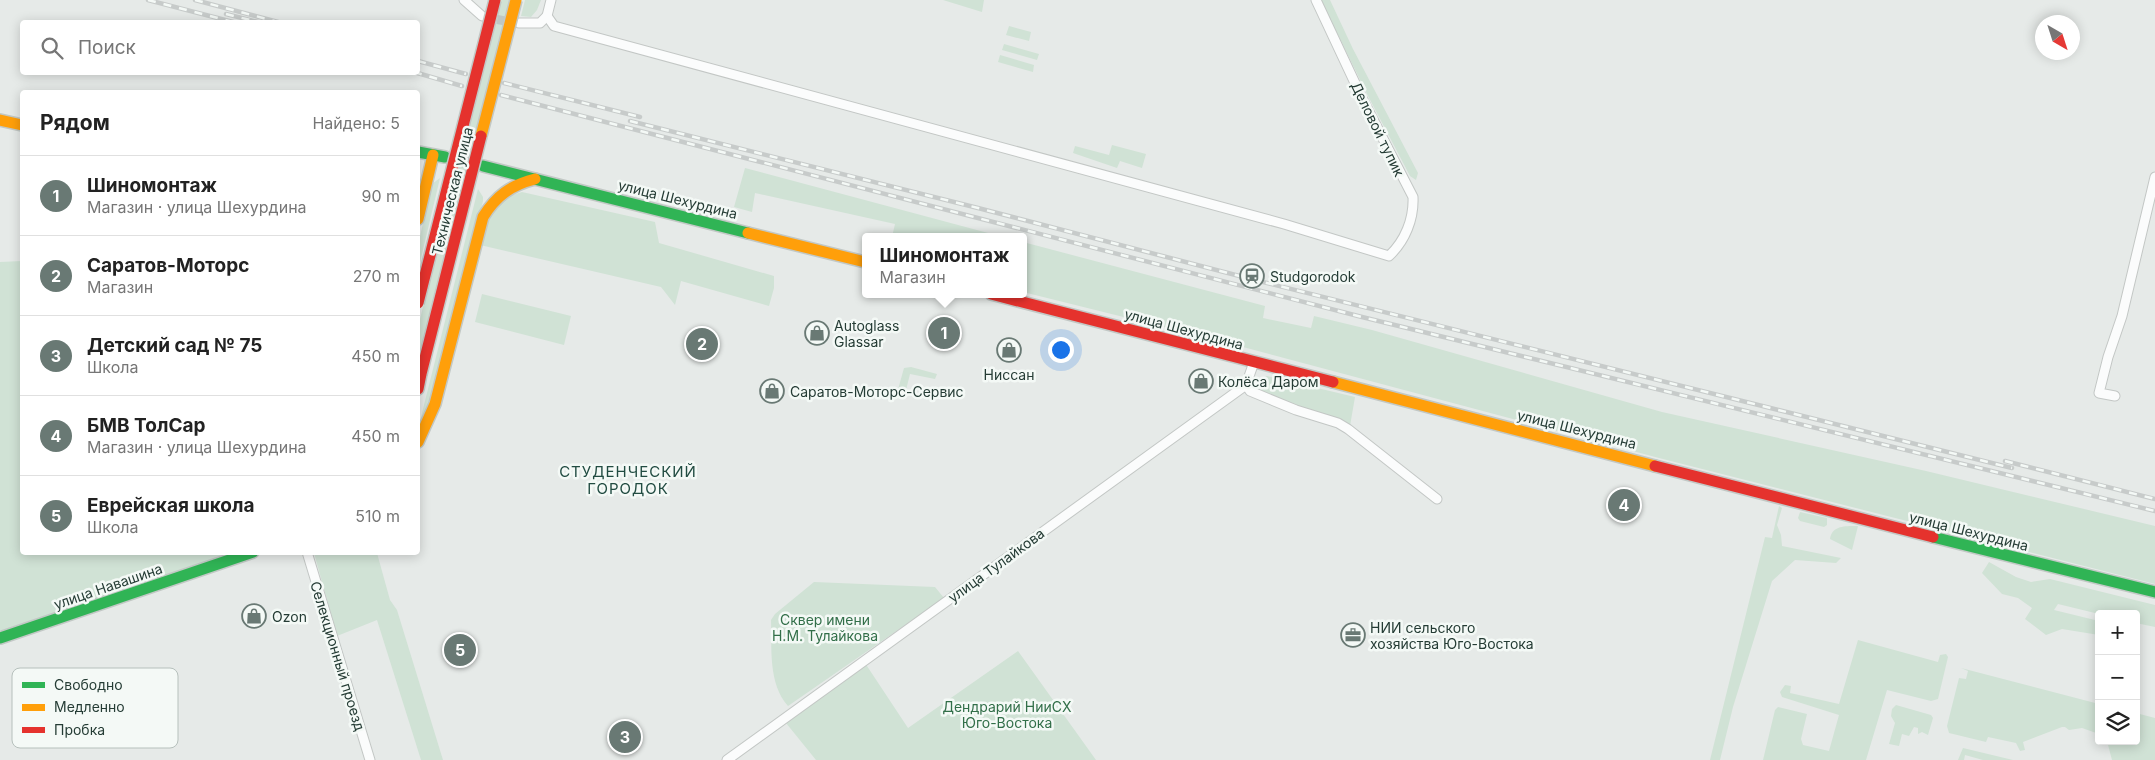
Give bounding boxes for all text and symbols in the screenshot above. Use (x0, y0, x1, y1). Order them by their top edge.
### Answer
north arrow (2035, 15, 2080, 60)
search box (20, 20, 420, 75)
icon: search (38, 34, 66, 62)
text: Поиск (78, 36, 136, 59)
street label: Деловой тупик (1348, 79, 1408, 180)
text: Рядом (40, 110, 110, 135)
text: Найдено: 5 (312, 113, 400, 133)
street label: Техническая улица (428, 125, 476, 257)
text: Шиномонтаж (87, 174, 217, 197)
street label: улица Шехурдина (617, 176, 739, 222)
text: 1 (53, 186, 59, 206)
text: 90 m (361, 186, 400, 206)
text: Магазин · улица Шехурдина (87, 197, 307, 217)
popup (862, 233, 1027, 298)
text: Шиномонтаж (880, 244, 1009, 267)
text: Саратов-Моторс (87, 254, 249, 277)
station icon: Studgorodok (1239, 263, 1265, 289)
text: 2 (51, 266, 61, 286)
text: 270 m (353, 266, 400, 286)
text: Магазин (880, 267, 946, 287)
place label: Studgorodok (1270, 268, 1356, 285)
text: Магазин (87, 277, 153, 297)
street label: улица Шехурдина (1123, 305, 1245, 353)
pin: 1 (928, 314, 960, 352)
place label: Autoglass Glassar (834, 317, 899, 350)
shop icon: Autoglass Glassar (804, 320, 830, 346)
pin: 2 (686, 325, 718, 363)
text: Детский сад № 75 (87, 334, 263, 357)
shop icon: Ниссан (996, 337, 1022, 363)
your location (1048, 337, 1074, 363)
text: 3 (51, 346, 61, 366)
text: 450 m (351, 346, 400, 366)
text: Школа (87, 357, 138, 377)
place label: Ниссан (984, 366, 1034, 383)
shop icon: Колёса Даром (1188, 368, 1214, 394)
place label: Колёса Даром (1218, 373, 1318, 390)
shop icon: Саратов-Моторс-Сервис (759, 378, 785, 404)
place label: Саратов-Моторс-Сервис (790, 383, 964, 400)
street label: улица Шехурдина (1516, 406, 1638, 452)
text: БМВ ТолСар (87, 414, 205, 437)
text: 4 (51, 426, 61, 446)
text: 450 m (351, 426, 400, 446)
text: Магазин · улица Шехурдина (87, 437, 307, 457)
district label: СТУДЕНЧЕСКИЙ ГОРОДОК (559, 462, 697, 498)
pin: 4 (1608, 486, 1640, 524)
text: Еврейская школа (87, 494, 255, 517)
text: 5 (51, 506, 61, 526)
text: 510 m (355, 506, 400, 526)
street label: улица Шехурдина (1908, 508, 2030, 554)
text: Школа (87, 517, 138, 537)
street label: улица Тулайкова (945, 524, 1047, 606)
street label: улица Навашина (51, 559, 165, 613)
street label: Селекционный проезд (307, 579, 369, 733)
shop icon: Ozon (241, 603, 267, 629)
place label: Ozon (272, 608, 307, 625)
map controls (2095, 610, 2140, 745)
button: + (2095, 610, 2140, 655)
park label: Сквер имени Н.М. Тулайкова (772, 611, 878, 644)
place label: НИИ сельского хозяйства Юго-Востока (1370, 619, 1534, 652)
office icon: НИИ сельского хозяйства Юго-Востока (1340, 622, 1366, 648)
pin: 5 (444, 631, 476, 669)
button: − (2095, 655, 2140, 700)
legend (12, 668, 178, 748)
text: Свободно (54, 676, 123, 693)
text: Медленно (54, 698, 125, 715)
park label: Дендрарий НииСХ Юго-Востока (942, 698, 1072, 731)
button: layers (2095, 700, 2140, 745)
pin: 3 (609, 718, 641, 756)
text: Пробка (54, 721, 105, 738)

